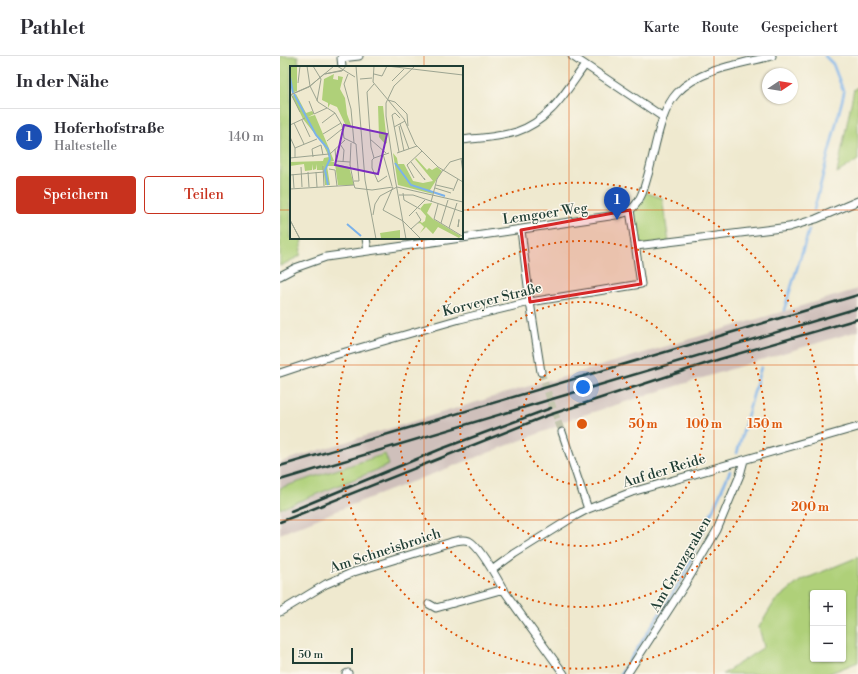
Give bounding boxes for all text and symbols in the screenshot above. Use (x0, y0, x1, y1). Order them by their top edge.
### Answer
text: Pathlet (20, 16, 85, 40)
text: Karte (643, 19, 680, 37)
text: Route (702, 19, 739, 37)
text: Gespeichert (761, 19, 838, 37)
inset map (290, 66, 463, 239)
north arrow (762, 68, 798, 104)
text: In der Nähe (16, 71, 109, 93)
text: Hoferhofstraße (54, 119, 165, 138)
text: 1 (26, 129, 32, 145)
text: 140 m (228, 129, 264, 145)
text: Haltestelle (54, 138, 117, 154)
button: Speichern (16, 176, 136, 214)
button: Teilen (144, 176, 264, 214)
pin: 1 (604, 187, 630, 220)
street label: Lemgoer Weg (501, 199, 590, 229)
street label: Korveyer Straße (441, 279, 544, 321)
your location (573, 377, 593, 397)
centre of rings (575, 417, 589, 431)
text: 50 m (628, 417, 658, 432)
text: 100 m (686, 417, 722, 432)
text: 150 m (748, 417, 782, 432)
street label: Auf der Reide (620, 450, 708, 492)
text: 200 m (791, 500, 829, 515)
street label: Am Grenzgraben (646, 513, 716, 616)
street label: Am Schneisbroich (326, 524, 444, 578)
map controls (810, 590, 846, 662)
button: + (810, 590, 846, 626)
button: − (810, 626, 846, 662)
scale bar (292, 646, 353, 665)
text: 50 m (298, 648, 323, 662)

